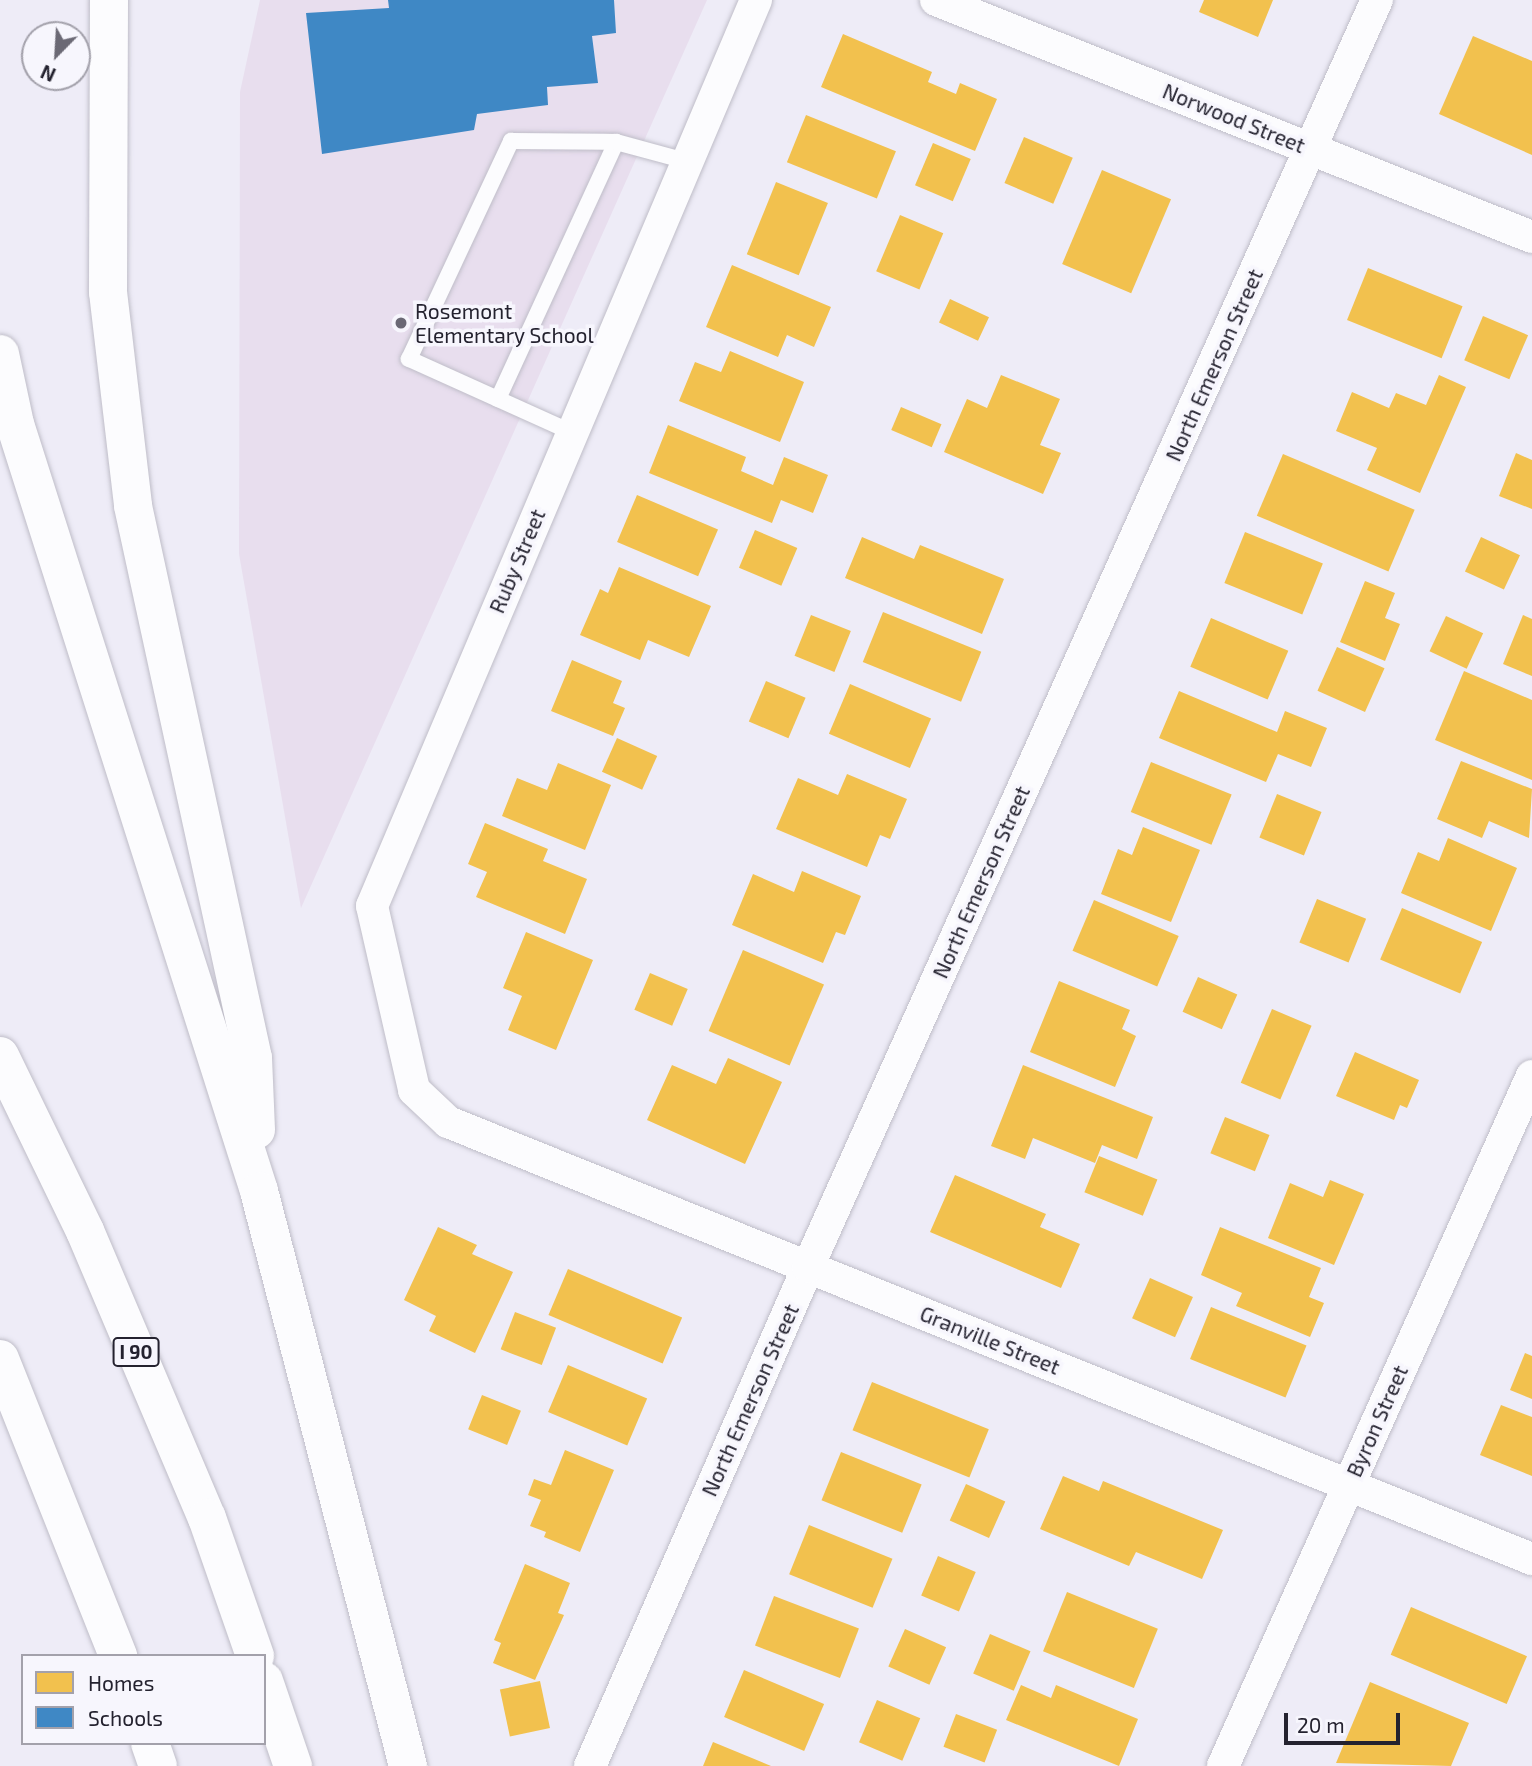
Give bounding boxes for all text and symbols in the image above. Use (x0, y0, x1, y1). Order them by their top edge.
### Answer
north arrow (21, 21, 91, 91)
text: N (37, 61, 59, 87)
street label: Norwood Street (1159, 78, 1309, 158)
street label: North Emerson Street (1160, 265, 1268, 465)
place label: Rosemont Elementary School (415, 298, 594, 348)
marker: Rosemont Elementary School (393, 315, 409, 331)
street label: Ruby Street (484, 505, 550, 617)
street label: North Emerson Street (927, 782, 1035, 982)
street label: North Emerson Street (696, 1300, 804, 1500)
street label: Granville Street (916, 1301, 1064, 1379)
road number: I 90 (111, 1336, 160, 1368)
street label: Byron Street (1341, 1361, 1413, 1481)
legend (21, 1654, 266, 1745)
text: Homes (88, 1670, 154, 1695)
scale bar (1287, 1700, 1402, 1744)
text: Schools (88, 1705, 163, 1730)
text: 20 m (1297, 1712, 1345, 1737)

